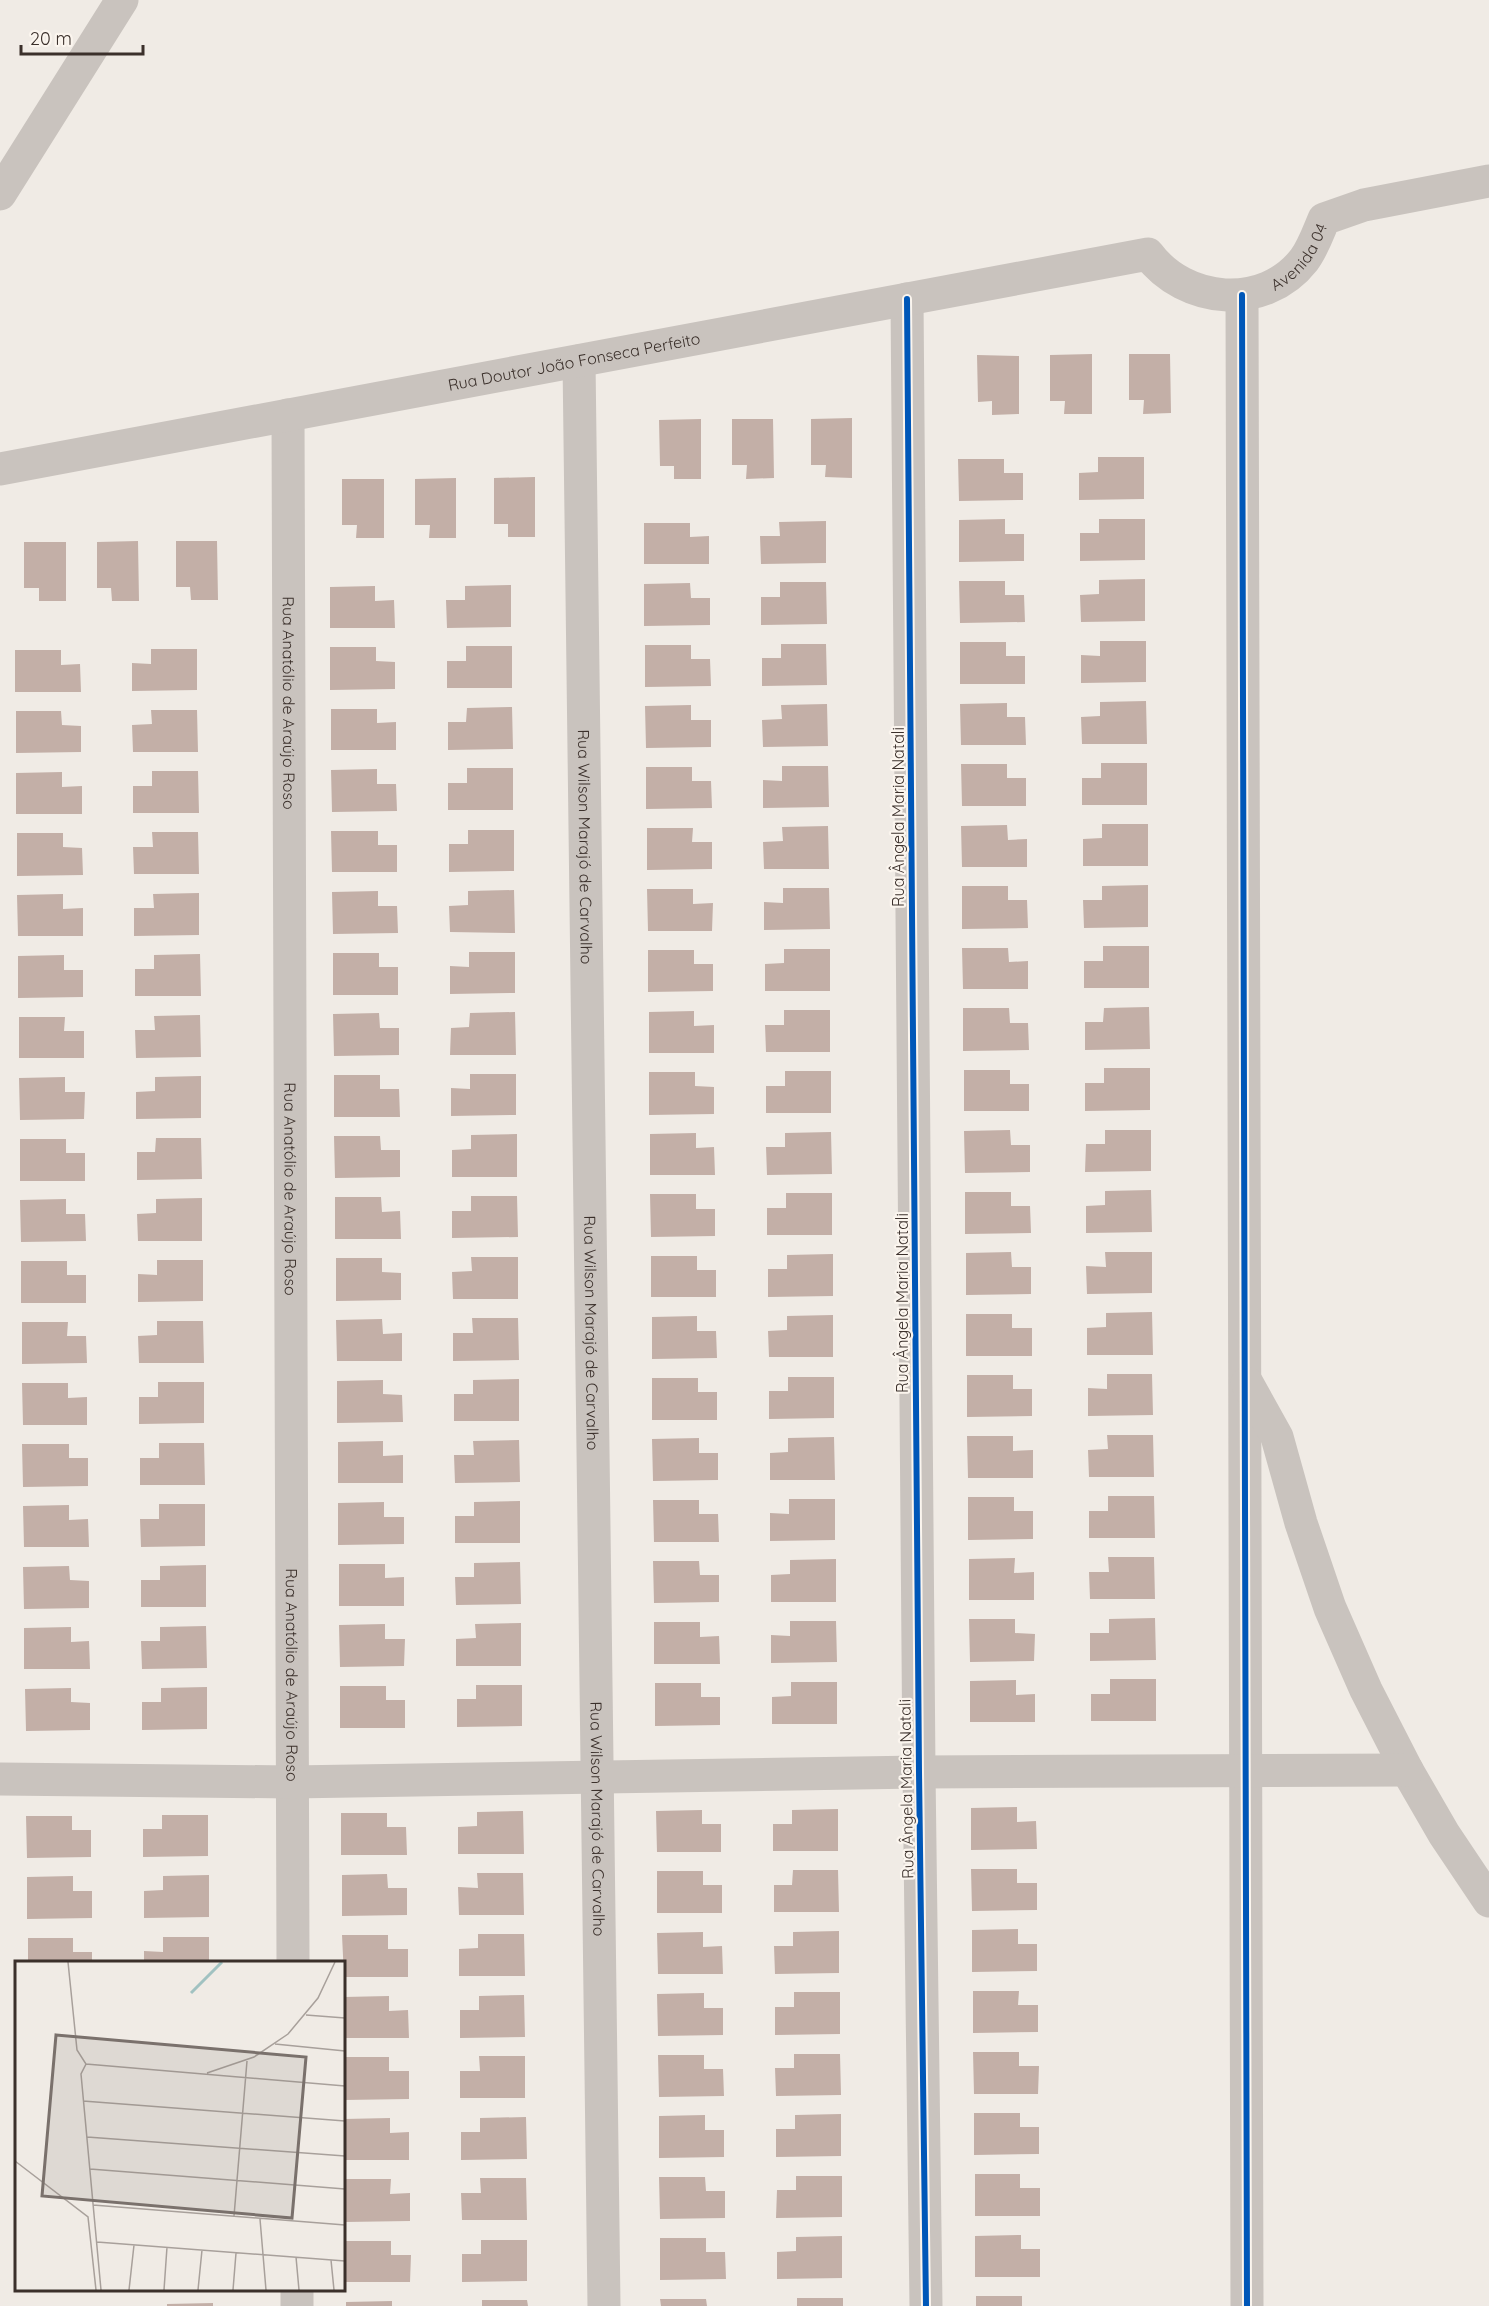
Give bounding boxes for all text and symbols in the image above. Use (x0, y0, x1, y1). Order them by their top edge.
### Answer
scale bar (21, 18, 142, 56)
text: 20 m (30, 27, 72, 50)
street label: Avenida 04 (1267, 220, 1331, 295)
street label: Rua Doutor João Fonseca Perfeito (446, 328, 702, 395)
street label: Rua Anatólio de Araújo Roso (279, 596, 299, 810)
street label: Rua Ângela Maria Natali (888, 727, 908, 907)
street label: Rua Wilson Marajó de Carvalho (574, 729, 597, 965)
street label: Rua Anatólio de Araújo Roso (280, 1082, 301, 1296)
street label: Rua Ângela Maria Natali (892, 1213, 912, 1393)
street label: Rua Wilson Marajó de Carvalho (580, 1215, 603, 1451)
street label: Rua Anatólio de Araújo Roso (282, 1568, 302, 1782)
street label: Rua Ângela Maria Natali (894, 1699, 918, 1879)
street label: Rua Wilson Marajó de Carvalho (586, 1701, 609, 1936)
inset map (15, 1961, 345, 2291)

